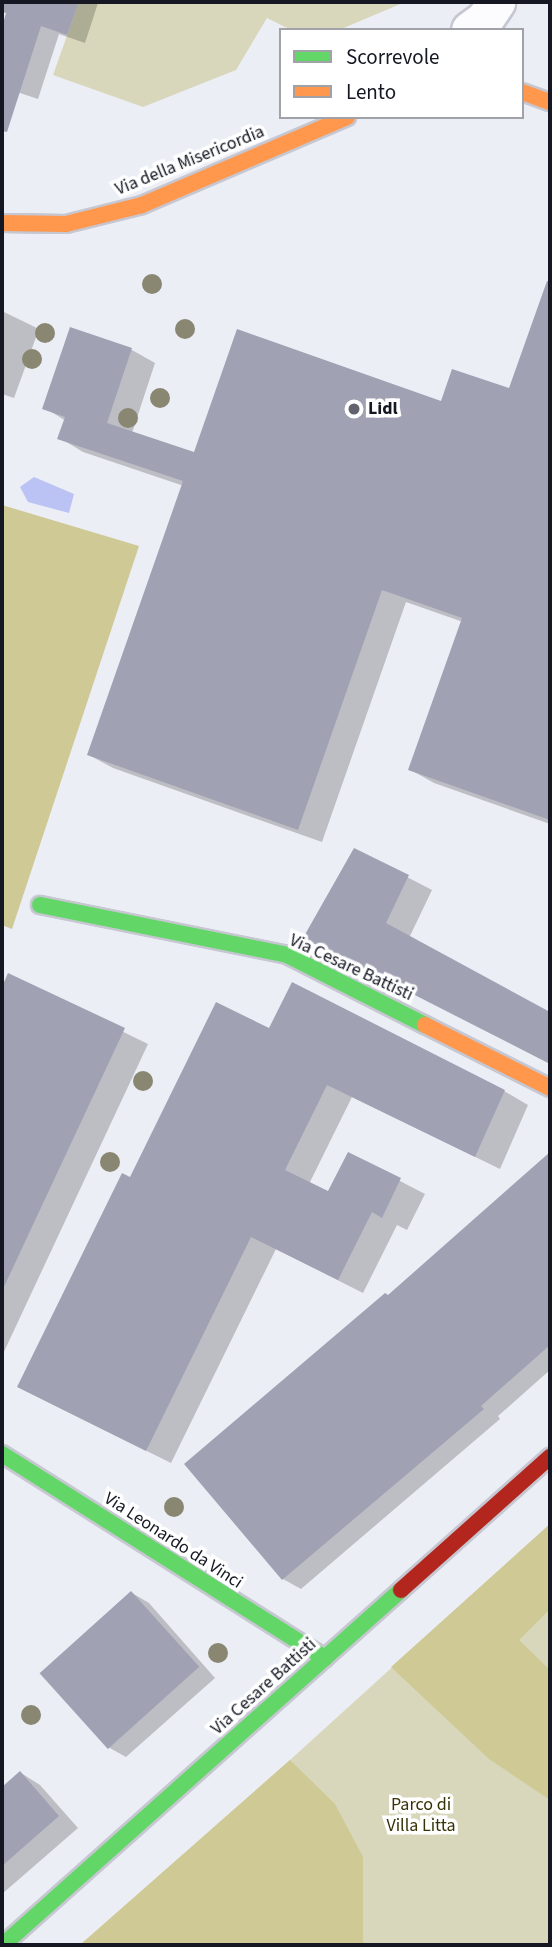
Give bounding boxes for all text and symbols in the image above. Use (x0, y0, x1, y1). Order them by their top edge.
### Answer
legend (279, 28, 524, 119)
text: Scorrevole (346, 42, 440, 72)
text: Lento (346, 77, 396, 107)
street label: Via della Misericordia (112, 121, 268, 201)
place label: Lidl (368, 398, 398, 420)
marker: Lidl (346, 401, 362, 417)
street label: Via Cesare Battisti (286, 930, 416, 1006)
street label: Via Leonardo da Vinci (100, 1488, 246, 1594)
street label: Via Cesare Battisti (207, 1634, 321, 1740)
park label: Parco di Villa Litta (386, 1795, 456, 1838)

